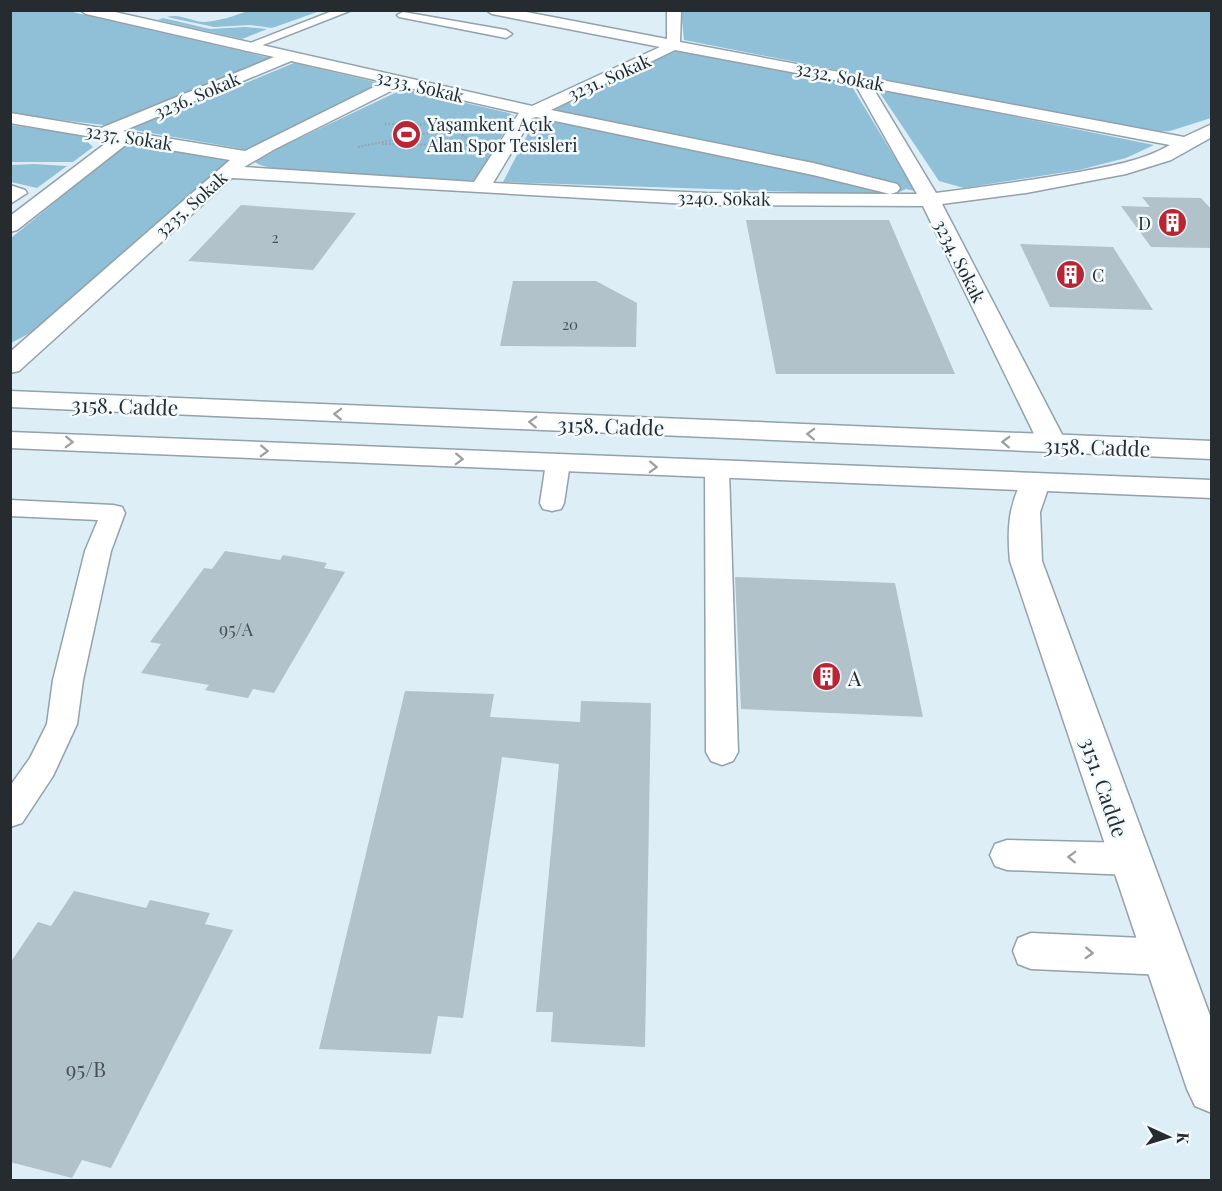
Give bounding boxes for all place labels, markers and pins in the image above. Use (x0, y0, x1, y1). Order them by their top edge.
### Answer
place label: Yaşamkent Açık Alan Spor Tesisleri (426, 112, 578, 157)
sports icon: Yaşamkent Açık Alan Spor Tesisleri (390, 118, 422, 150)
building icon: D (1156, 207, 1188, 239)
place label: D (1138, 211, 1151, 235)
building icon: C (1055, 259, 1087, 291)
place label: C (1092, 263, 1104, 287)
building icon: A (811, 661, 843, 693)
place label: A (847, 663, 862, 691)

